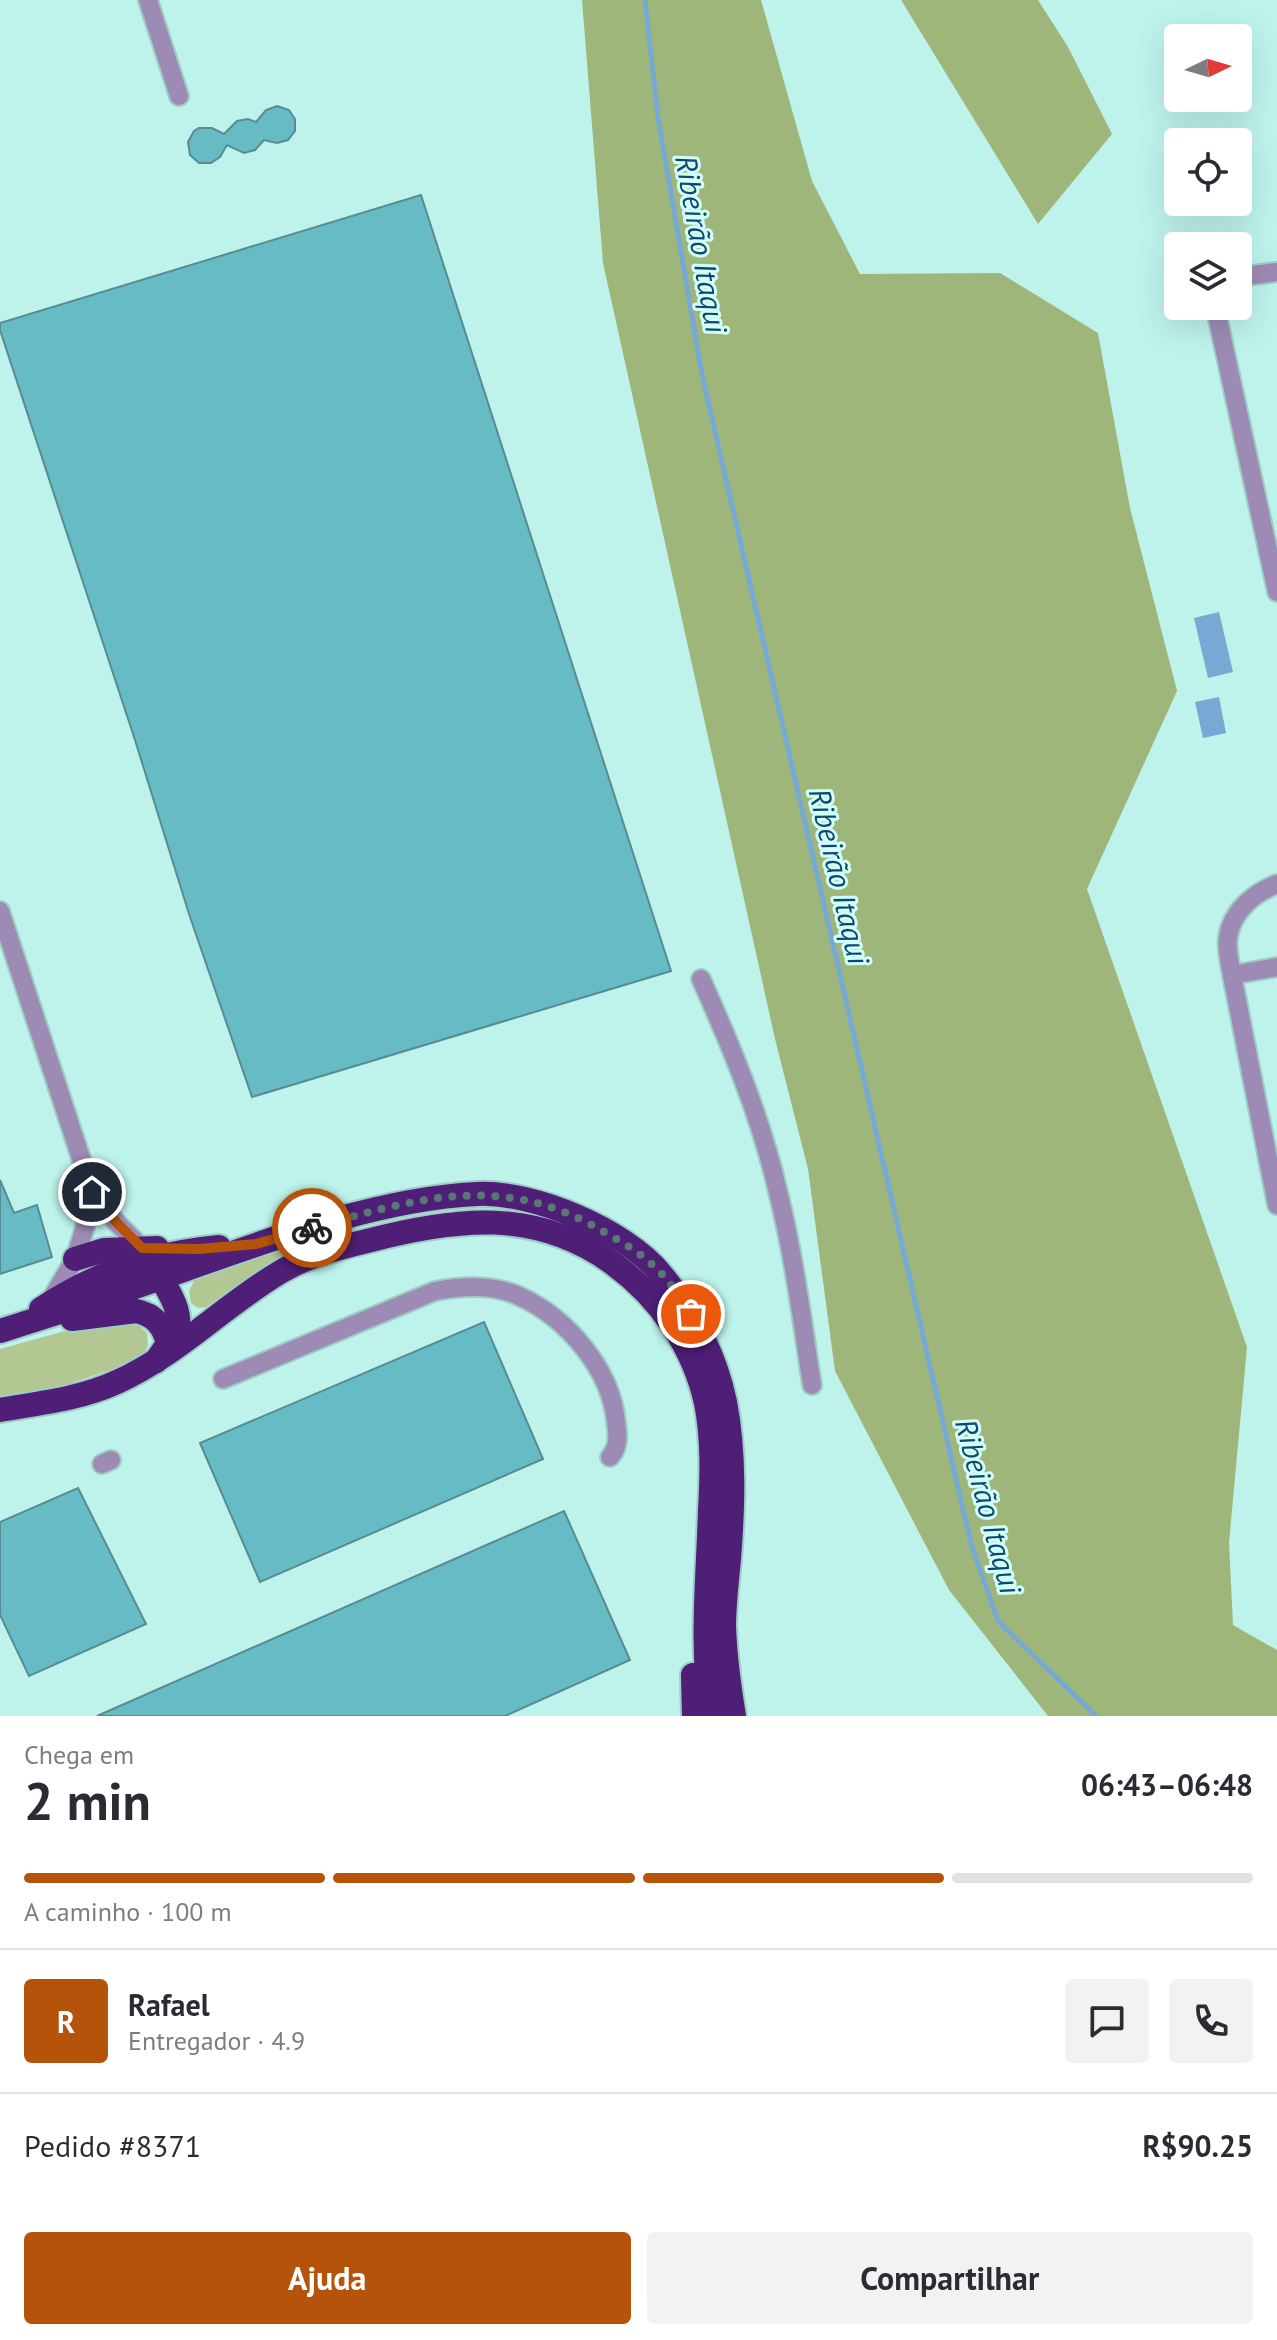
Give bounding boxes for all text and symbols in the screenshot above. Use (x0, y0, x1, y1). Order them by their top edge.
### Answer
north arrow (1164, 24, 1252, 112)
map controls (1164, 24, 1252, 320)
button: locate (1164, 128, 1252, 216)
water label: Ribeirão Itaqui (667, 152, 737, 337)
button: layers (1164, 232, 1252, 320)
water label: Ribeirão Itaqui (801, 784, 879, 969)
pin (58, 1158, 126, 1226)
icon: home (70, 1170, 114, 1214)
courier (272, 1188, 352, 1268)
icon: bike (290, 1206, 334, 1250)
pin (657, 1280, 725, 1348)
icon: bag (669, 1292, 713, 1336)
water label: Ribeirão Itaqui (947, 1414, 1031, 1599)
text: Chega em (24, 1738, 134, 1771)
text: 06:43–06:48 (1081, 1765, 1253, 1804)
text: 2 min (24, 1767, 151, 1834)
text: A caminho · 100 m (24, 1895, 232, 1928)
button: chat (1065, 1979, 1149, 2063)
button: phone (1169, 1979, 1253, 2063)
text: Rafael (128, 1985, 210, 2024)
text: R (57, 2002, 75, 2041)
text: Entregador · 4.9 (128, 2024, 305, 2057)
text: Pedido #8371 (24, 2126, 201, 2165)
text: R$90.25 (1143, 2126, 1253, 2165)
button: Ajuda (24, 2232, 631, 2324)
button: Compartilhar (647, 2232, 1253, 2324)

